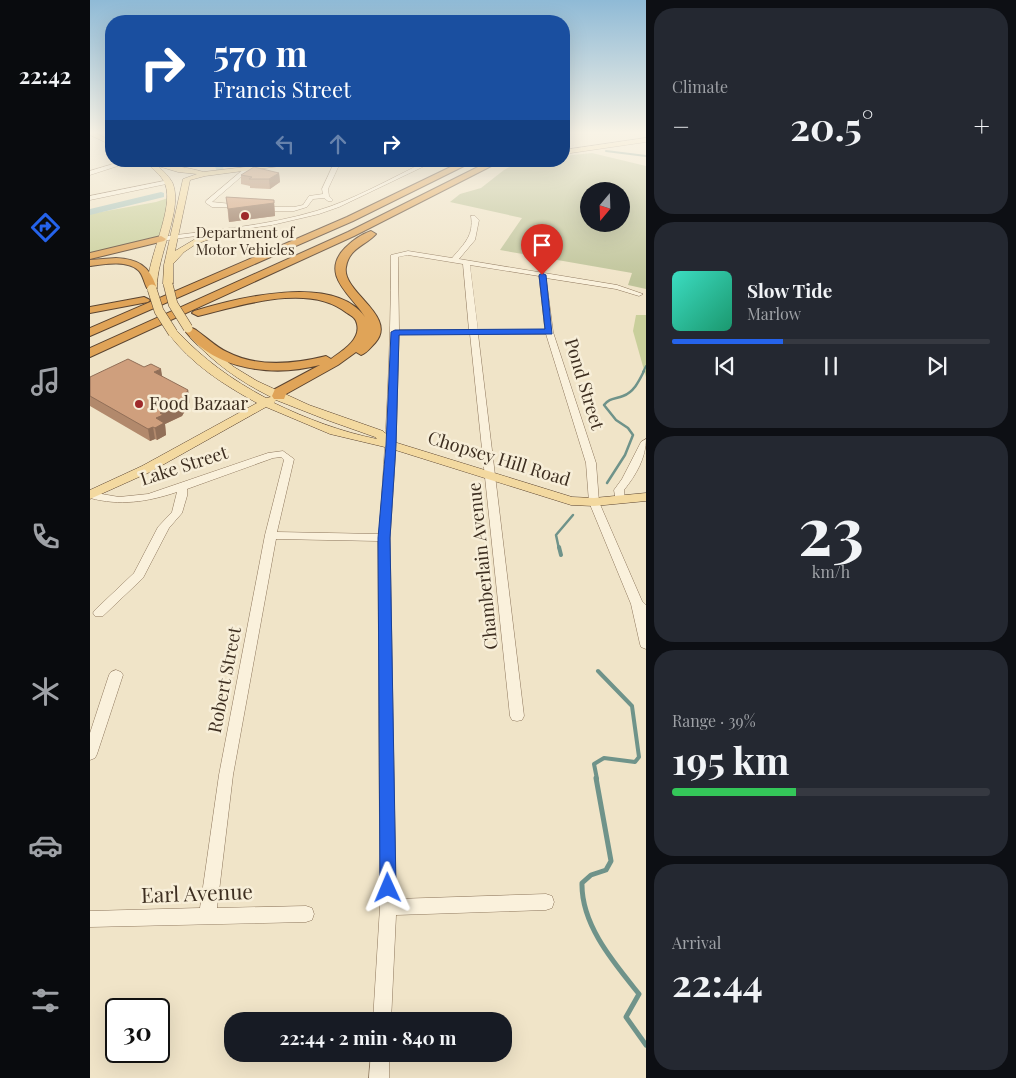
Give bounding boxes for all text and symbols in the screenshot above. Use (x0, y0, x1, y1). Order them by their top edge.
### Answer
text: 570 m (213, 29, 307, 76)
icon: right (130, 35, 195, 100)
text: 22:42 (19, 60, 71, 90)
text: Francis Street (213, 74, 351, 104)
text: Climate (672, 76, 728, 97)
text: 20.5° (790, 100, 873, 151)
text: − (672, 107, 690, 144)
text: + (974, 107, 990, 144)
icon: left (271, 130, 299, 158)
icon: ahead (324, 130, 352, 158)
icon: right (377, 130, 405, 158)
north arrow (580, 182, 630, 232)
map controls (580, 182, 630, 232)
icon: directions (28, 210, 63, 245)
marker: Department of Motor Vehicles (239, 210, 251, 222)
place label: Department of Motor Vehicles (195, 222, 295, 259)
pin (521, 224, 563, 275)
icon: arrive (528, 231, 556, 259)
text: Slow Tide (747, 277, 832, 303)
text: Marlow (747, 303, 801, 324)
street label: Pond Street (560, 335, 610, 433)
icon: previous (711, 352, 739, 380)
icon: pause (817, 352, 845, 380)
icon: next (923, 352, 951, 380)
icon: music (28, 364, 63, 399)
place label: Food Bazaar (149, 391, 248, 415)
marker: Food Bazaar (133, 398, 145, 410)
street label: Chopsey Hill Road (425, 425, 574, 491)
street label: Lake Street (137, 439, 231, 491)
street label: Chamberlain Avenue (461, 481, 503, 651)
text: 23 (798, 485, 864, 571)
icon: phone (28, 519, 63, 554)
text: km/h (812, 561, 850, 582)
street label: Robert Street (202, 624, 246, 735)
icon: climate (28, 674, 63, 709)
text: Range · 39% (672, 710, 756, 731)
text: 195 km (672, 734, 789, 785)
icon: car (28, 828, 63, 863)
position arrow (361, 861, 413, 913)
street label: Earl Avenue (140, 876, 253, 908)
text: Arrival (672, 932, 721, 953)
text: 22:44 (672, 956, 763, 1007)
icon: filters (28, 983, 63, 1018)
speed limit sign: 30 (105, 998, 170, 1063)
text: 22:44 · 2 min · 840 m (280, 1024, 456, 1050)

